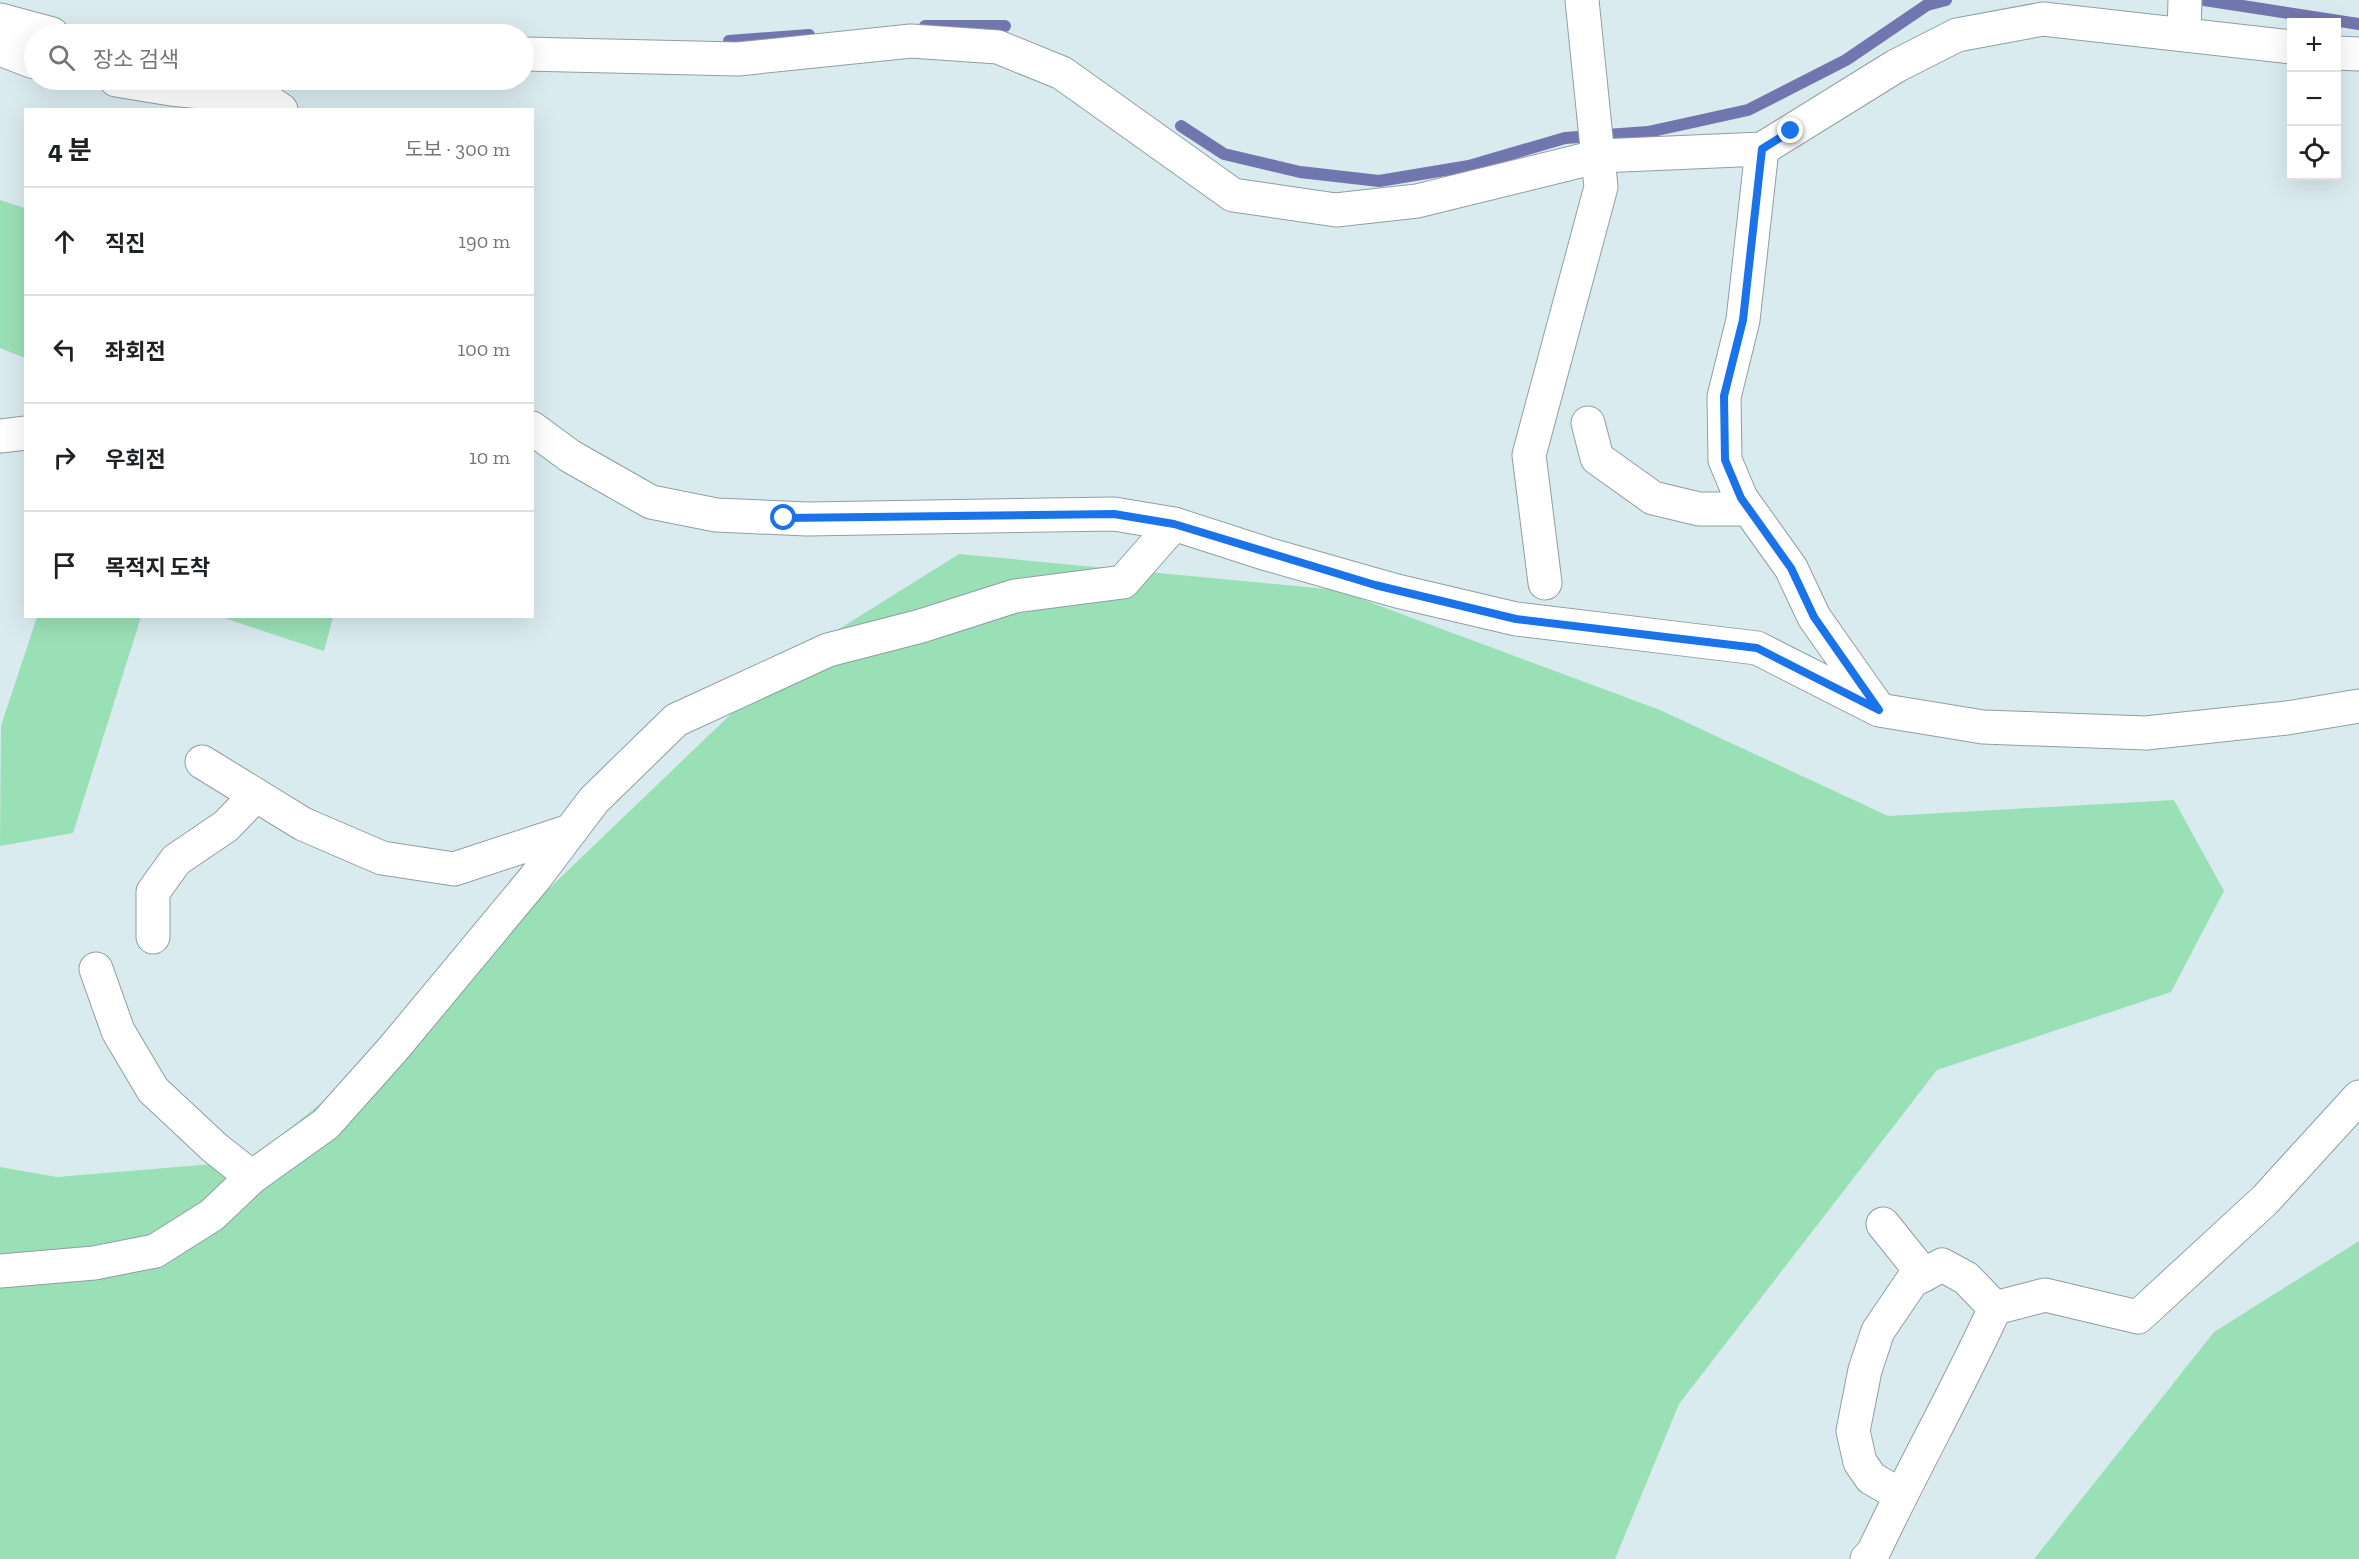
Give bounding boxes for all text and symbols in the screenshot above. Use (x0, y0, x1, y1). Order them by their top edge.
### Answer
map controls (2287, 18, 2341, 180)
button: + (2287, 18, 2341, 72)
search box (24, 24, 534, 90)
icon: search (45, 41, 78, 74)
text: 장소 검색 (93, 46, 179, 73)
button: − (2287, 72, 2341, 126)
route end (1777, 117, 1803, 143)
button: locate (2287, 126, 2341, 180)
text: 4 분 (48, 134, 92, 166)
text: 도보 · 300 m (405, 137, 510, 161)
icon: ahead (48, 225, 81, 258)
text: 190 m (458, 229, 510, 253)
text: 직진 (105, 230, 145, 257)
icon: left (48, 333, 81, 366)
text: 100 m (457, 337, 510, 361)
text: 좌회전 (105, 338, 166, 365)
icon: right (48, 441, 81, 474)
text: 10 m (469, 445, 510, 469)
text: 우회전 (105, 446, 166, 473)
route start (770, 504, 796, 530)
icon: arrive (48, 549, 81, 582)
text: 목적지 도착 (105, 554, 210, 581)

